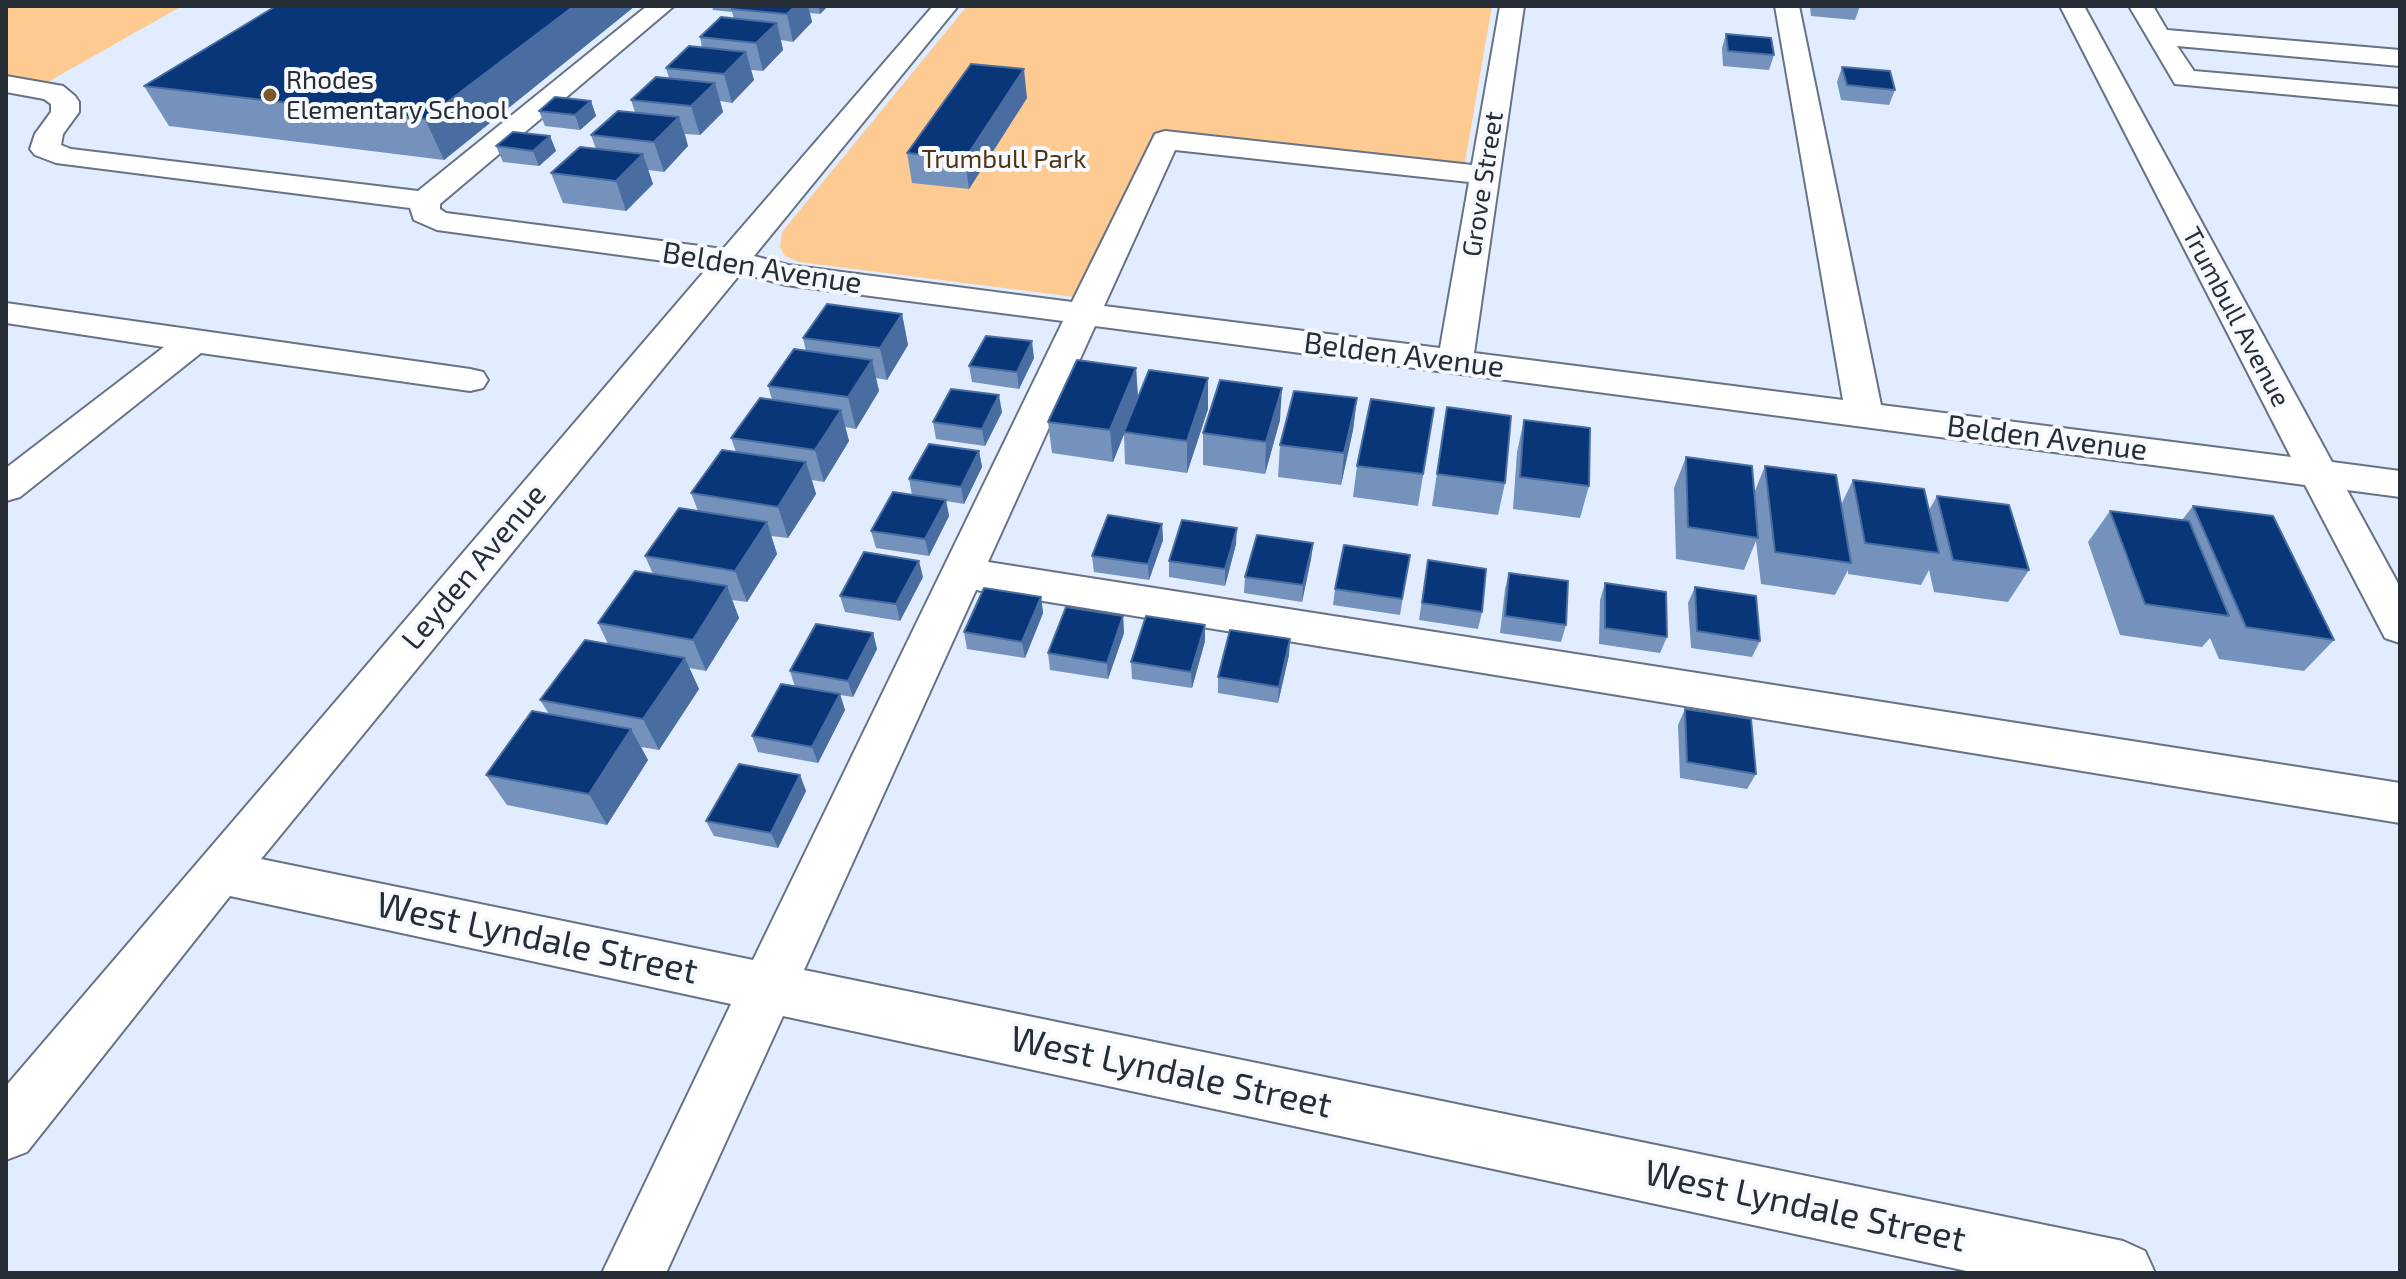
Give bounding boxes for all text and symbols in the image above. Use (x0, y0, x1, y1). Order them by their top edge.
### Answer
place label: Rhodes Elementary School (286, 64, 508, 126)
marker: Rhodes Elementary School (261, 86, 279, 104)
street label: Grove Street (1456, 109, 1510, 259)
park label: Trumbull Park (922, 143, 1086, 175)
street label: Trumbull Avenue (2176, 222, 2296, 412)
street label: Belden Avenue (660, 234, 864, 302)
street label: Belden Avenue (1302, 325, 1506, 385)
street label: Belden Avenue (1945, 408, 2149, 468)
street label: Leyden Avenue (394, 477, 554, 657)
street label: West Lyndale Street (372, 883, 702, 993)
street label: West Lyndale Street (1006, 1017, 1336, 1127)
street label: West Lyndale Street (1640, 1151, 1970, 1261)

